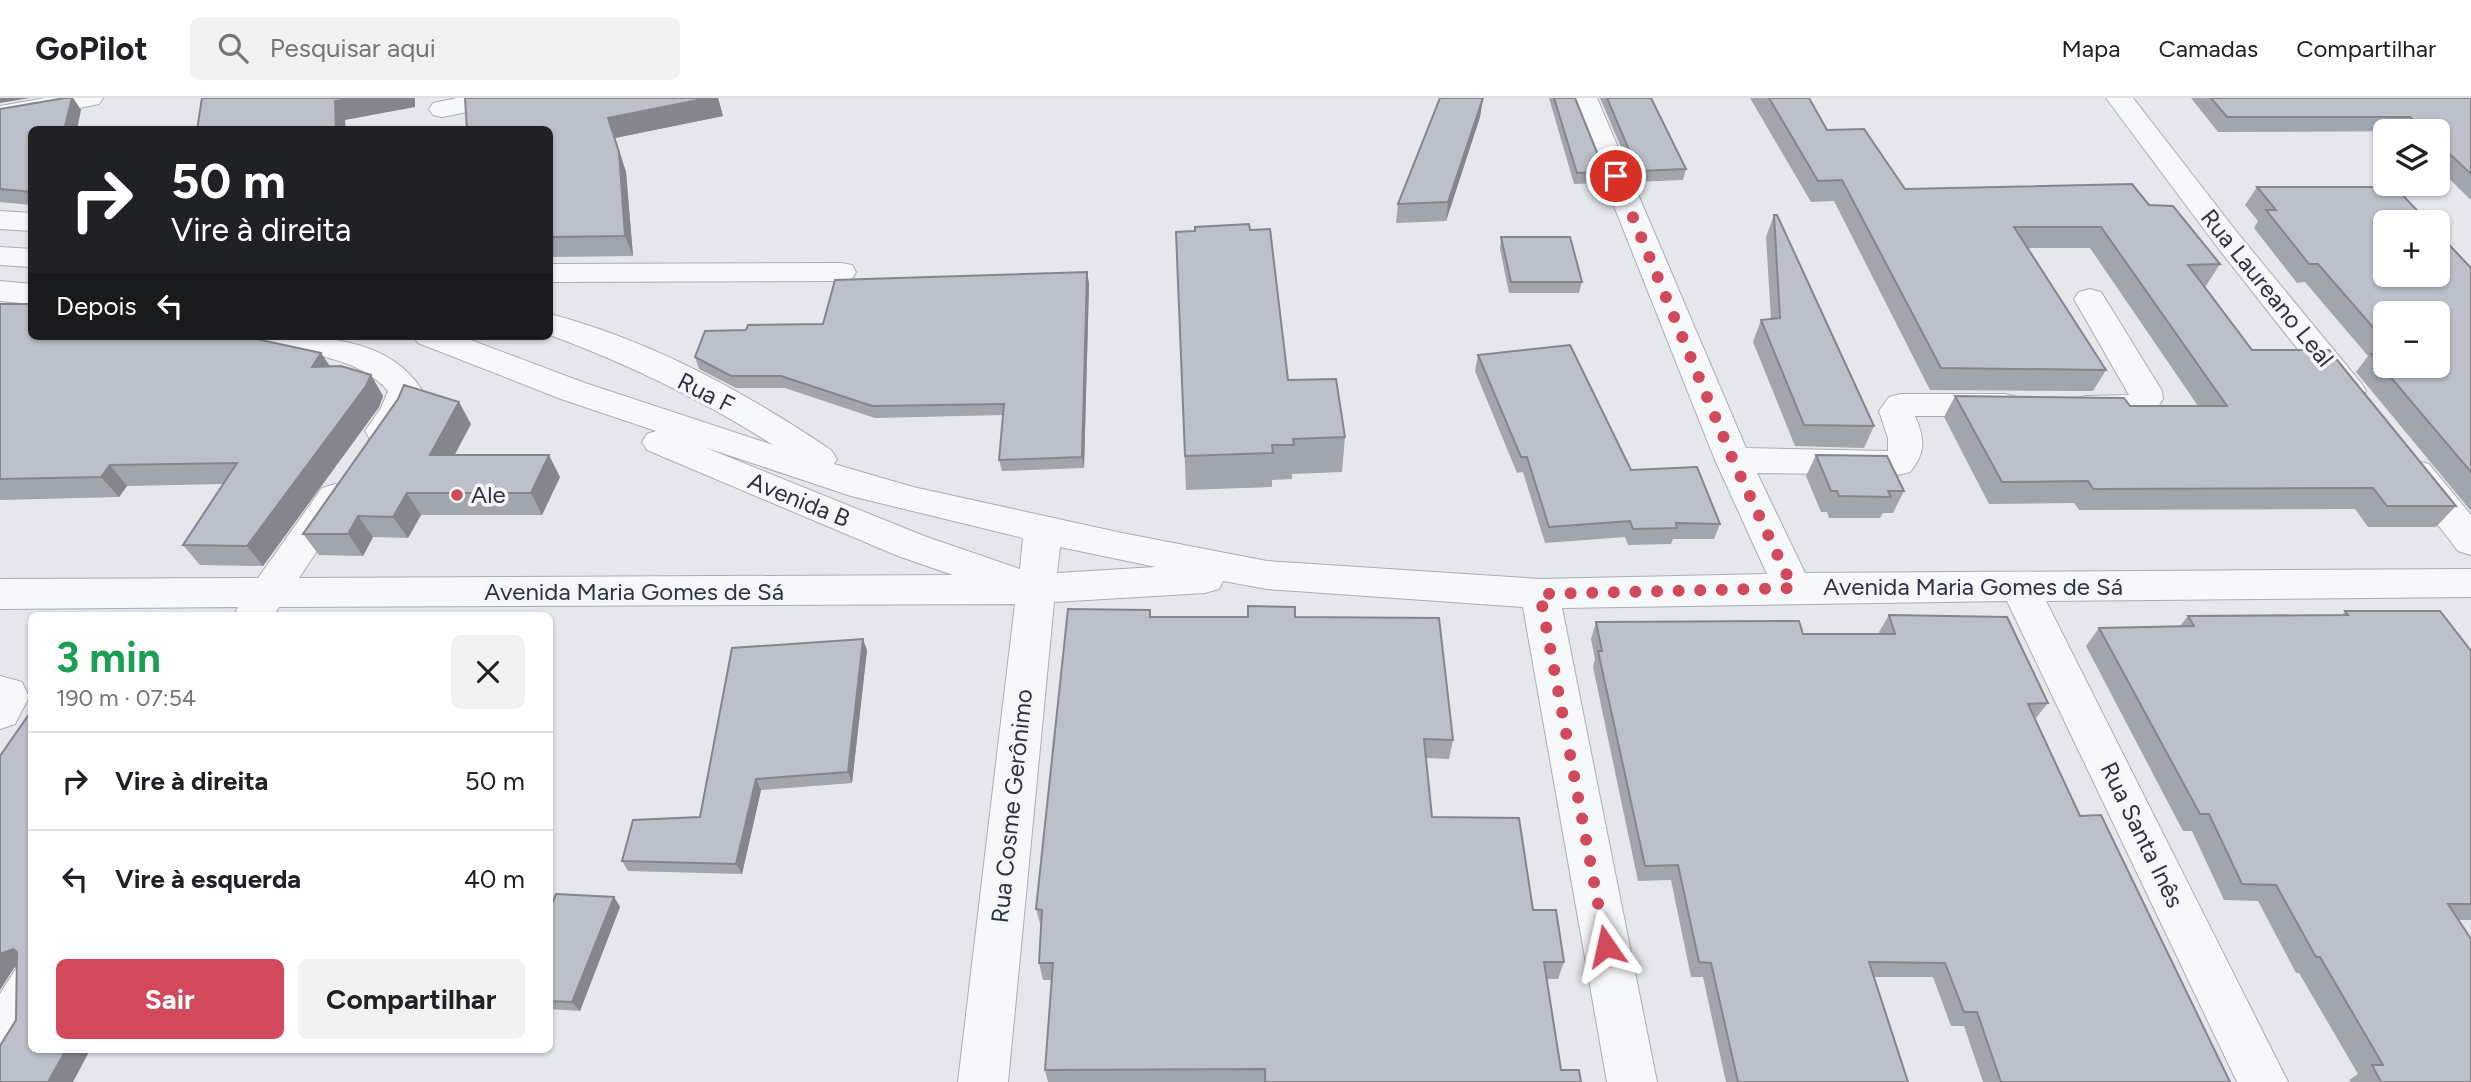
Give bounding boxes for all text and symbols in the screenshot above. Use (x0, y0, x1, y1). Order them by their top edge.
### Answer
search box (190, 17, 680, 80)
text: GoPilot (35, 29, 148, 68)
icon: search (214, 29, 252, 67)
text: Pesquisar aqui (270, 32, 436, 64)
text: Mapa (2061, 34, 2120, 63)
text: Camadas (2158, 34, 2258, 63)
text: Compartilhar (2296, 34, 2436, 63)
map controls (2373, 119, 2450, 378)
button: layers (2373, 119, 2450, 196)
pin (1586, 146, 1646, 206)
text: 50 m (171, 151, 286, 210)
icon: right (56, 154, 147, 245)
icon: arrive (1597, 157, 1635, 195)
street label: Rua Laureano Leal (2195, 203, 2340, 372)
button: + (2373, 210, 2450, 287)
text: Vire à direita (171, 211, 351, 249)
icon: left (151, 287, 189, 325)
text: Depois (56, 290, 137, 322)
button: − (2373, 301, 2450, 378)
street label: Rua F (673, 366, 739, 419)
street label: Avenida B (744, 466, 854, 533)
place label: Ale (471, 480, 506, 509)
marker: Ale (449, 487, 465, 503)
street label: Avenida Maria Gomes de Sá (1823, 572, 2123, 601)
street label: Avenida Maria Gomes de Sá (484, 577, 784, 606)
text: 3 min (56, 632, 161, 683)
button: close (451, 635, 525, 709)
text: 190 m · 07:54 (56, 684, 196, 712)
street label: Rua Cosme Gerônimo (985, 688, 1038, 924)
street label: Rua Santa Inês (2095, 757, 2190, 912)
icon: right (56, 762, 94, 800)
text: Vire à direita (115, 765, 268, 797)
text: 50 m (465, 765, 525, 797)
icon: left (56, 860, 94, 898)
text: Vire à esquerda (115, 863, 301, 895)
text: 40 m (464, 863, 525, 895)
position arrow (1569, 909, 1643, 983)
button: Sair (56, 959, 284, 1039)
button: Compartilhar (298, 959, 525, 1039)

